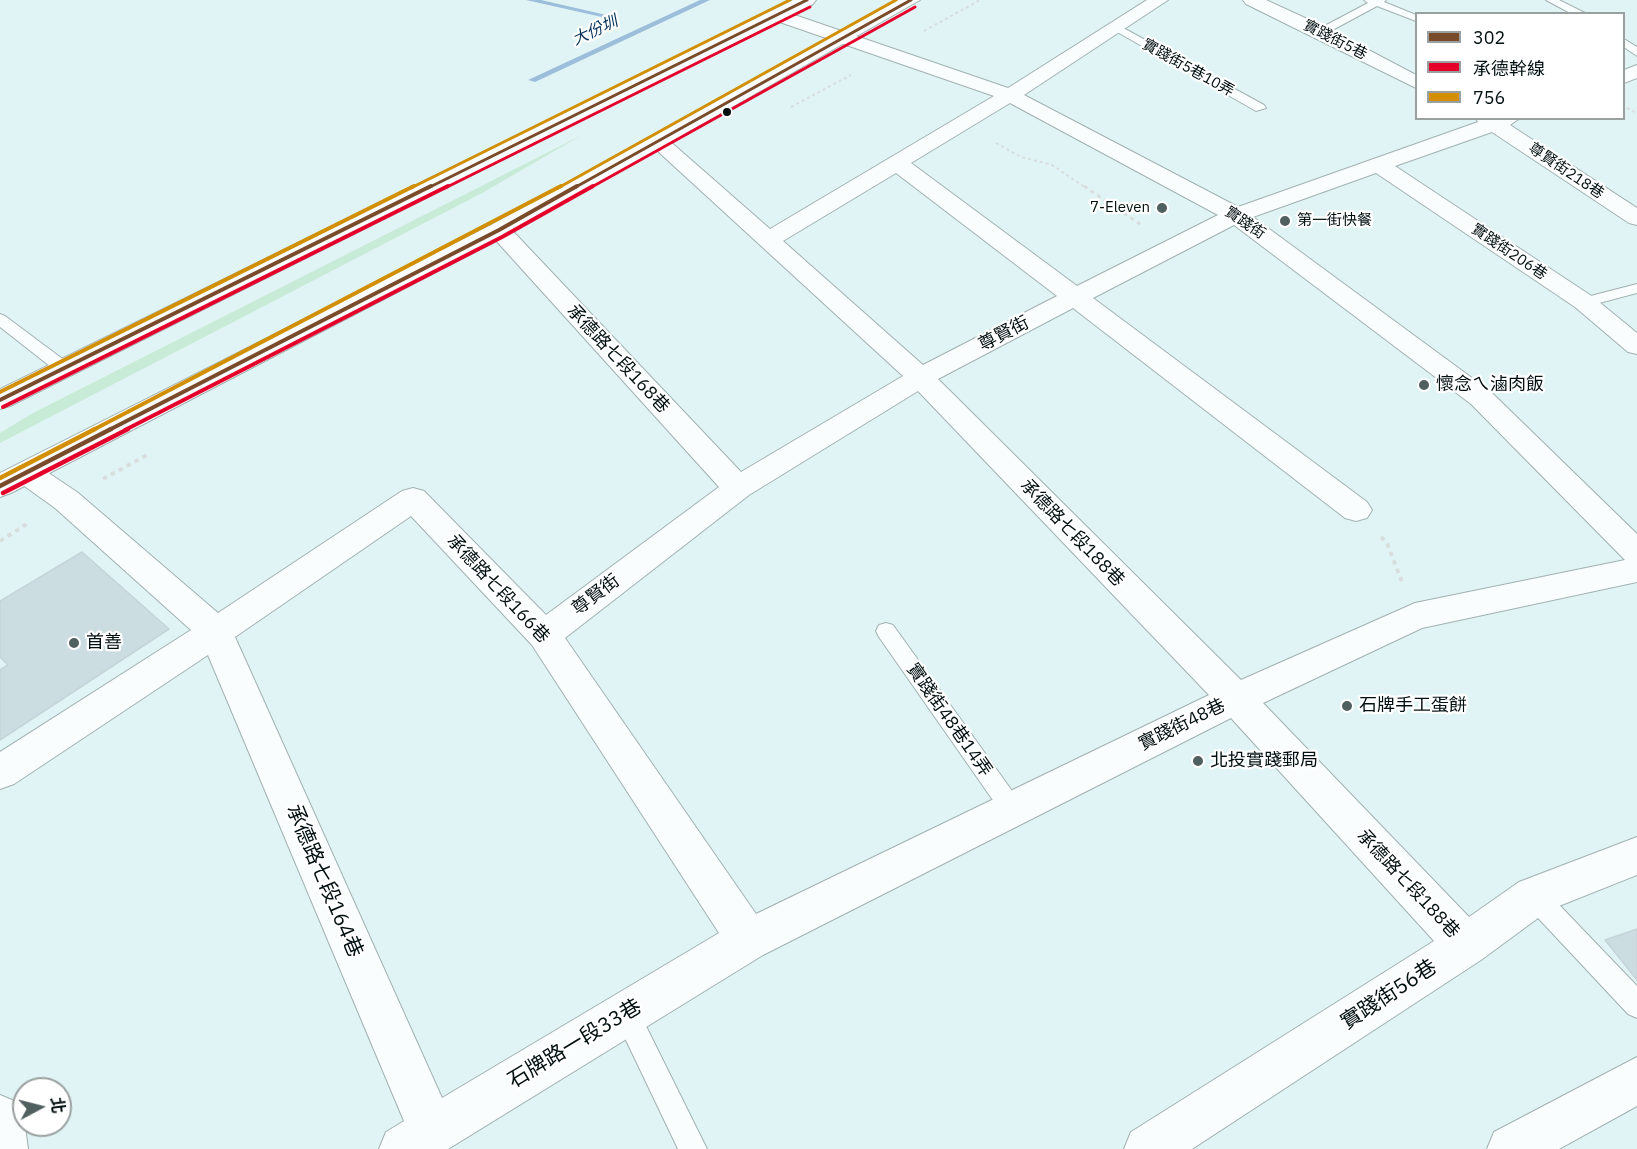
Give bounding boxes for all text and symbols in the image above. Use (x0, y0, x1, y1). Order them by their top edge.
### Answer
water label: 大份圳 (569, 12, 621, 50)
legend (1415, 12, 1625, 120)
street label: 實踐街5巷 (1300, 16, 1370, 64)
text: 302 (1473, 26, 1505, 49)
street label: 實踐街5巷10弄 (1139, 35, 1237, 101)
text: 承德幹線 (1473, 57, 1545, 80)
text: 756 (1473, 86, 1505, 109)
unlabelled marker (721, 106, 733, 118)
street label: 尊賢街218巷 (1525, 139, 1607, 203)
place label: 7-Eleven (1090, 199, 1150, 217)
marker: 7-Eleven (1155, 201, 1169, 215)
street label: 實踐街 (1221, 203, 1269, 243)
place label: 第一街快餐 (1297, 212, 1372, 230)
marker: 第一街快餐 (1278, 214, 1292, 228)
street label: 實踐街206巷 (1468, 220, 1550, 284)
street label: 承德路七段168巷 (562, 300, 674, 418)
street label: 尊賢街 (975, 312, 1033, 356)
place label: 懷念ㄟ滷肉飯 (1436, 374, 1544, 396)
marker: 懷念ㄟ滷肉飯 (1417, 378, 1431, 392)
street label: 承德路七段188巷 (1015, 475, 1129, 591)
street label: 承德路七段166巷 (442, 530, 554, 648)
street label: 尊賢街 (568, 570, 624, 620)
place label: 首善 (86, 632, 122, 654)
marker: 首善 (67, 636, 81, 650)
street label: 實踐街48巷14弄 (902, 659, 996, 781)
street label: 實踐街48巷 (1135, 695, 1229, 755)
place label: 石牌手工蛋餅 (1359, 695, 1467, 717)
marker: 石牌手工蛋餅 (1340, 699, 1354, 713)
place label: 北投實踐郵局 (1210, 750, 1318, 772)
marker: 北投實踐郵局 (1191, 754, 1205, 768)
street label: 承德路七段164巷 (280, 801, 368, 961)
street label: 承德路七段188巷 (1352, 825, 1464, 943)
street label: 實踐街56巷 (1336, 955, 1442, 1035)
street label: 石牌路一段33巷 (504, 994, 646, 1094)
north arrow (12, 1077, 72, 1137)
text: 北 (47, 1096, 69, 1114)

